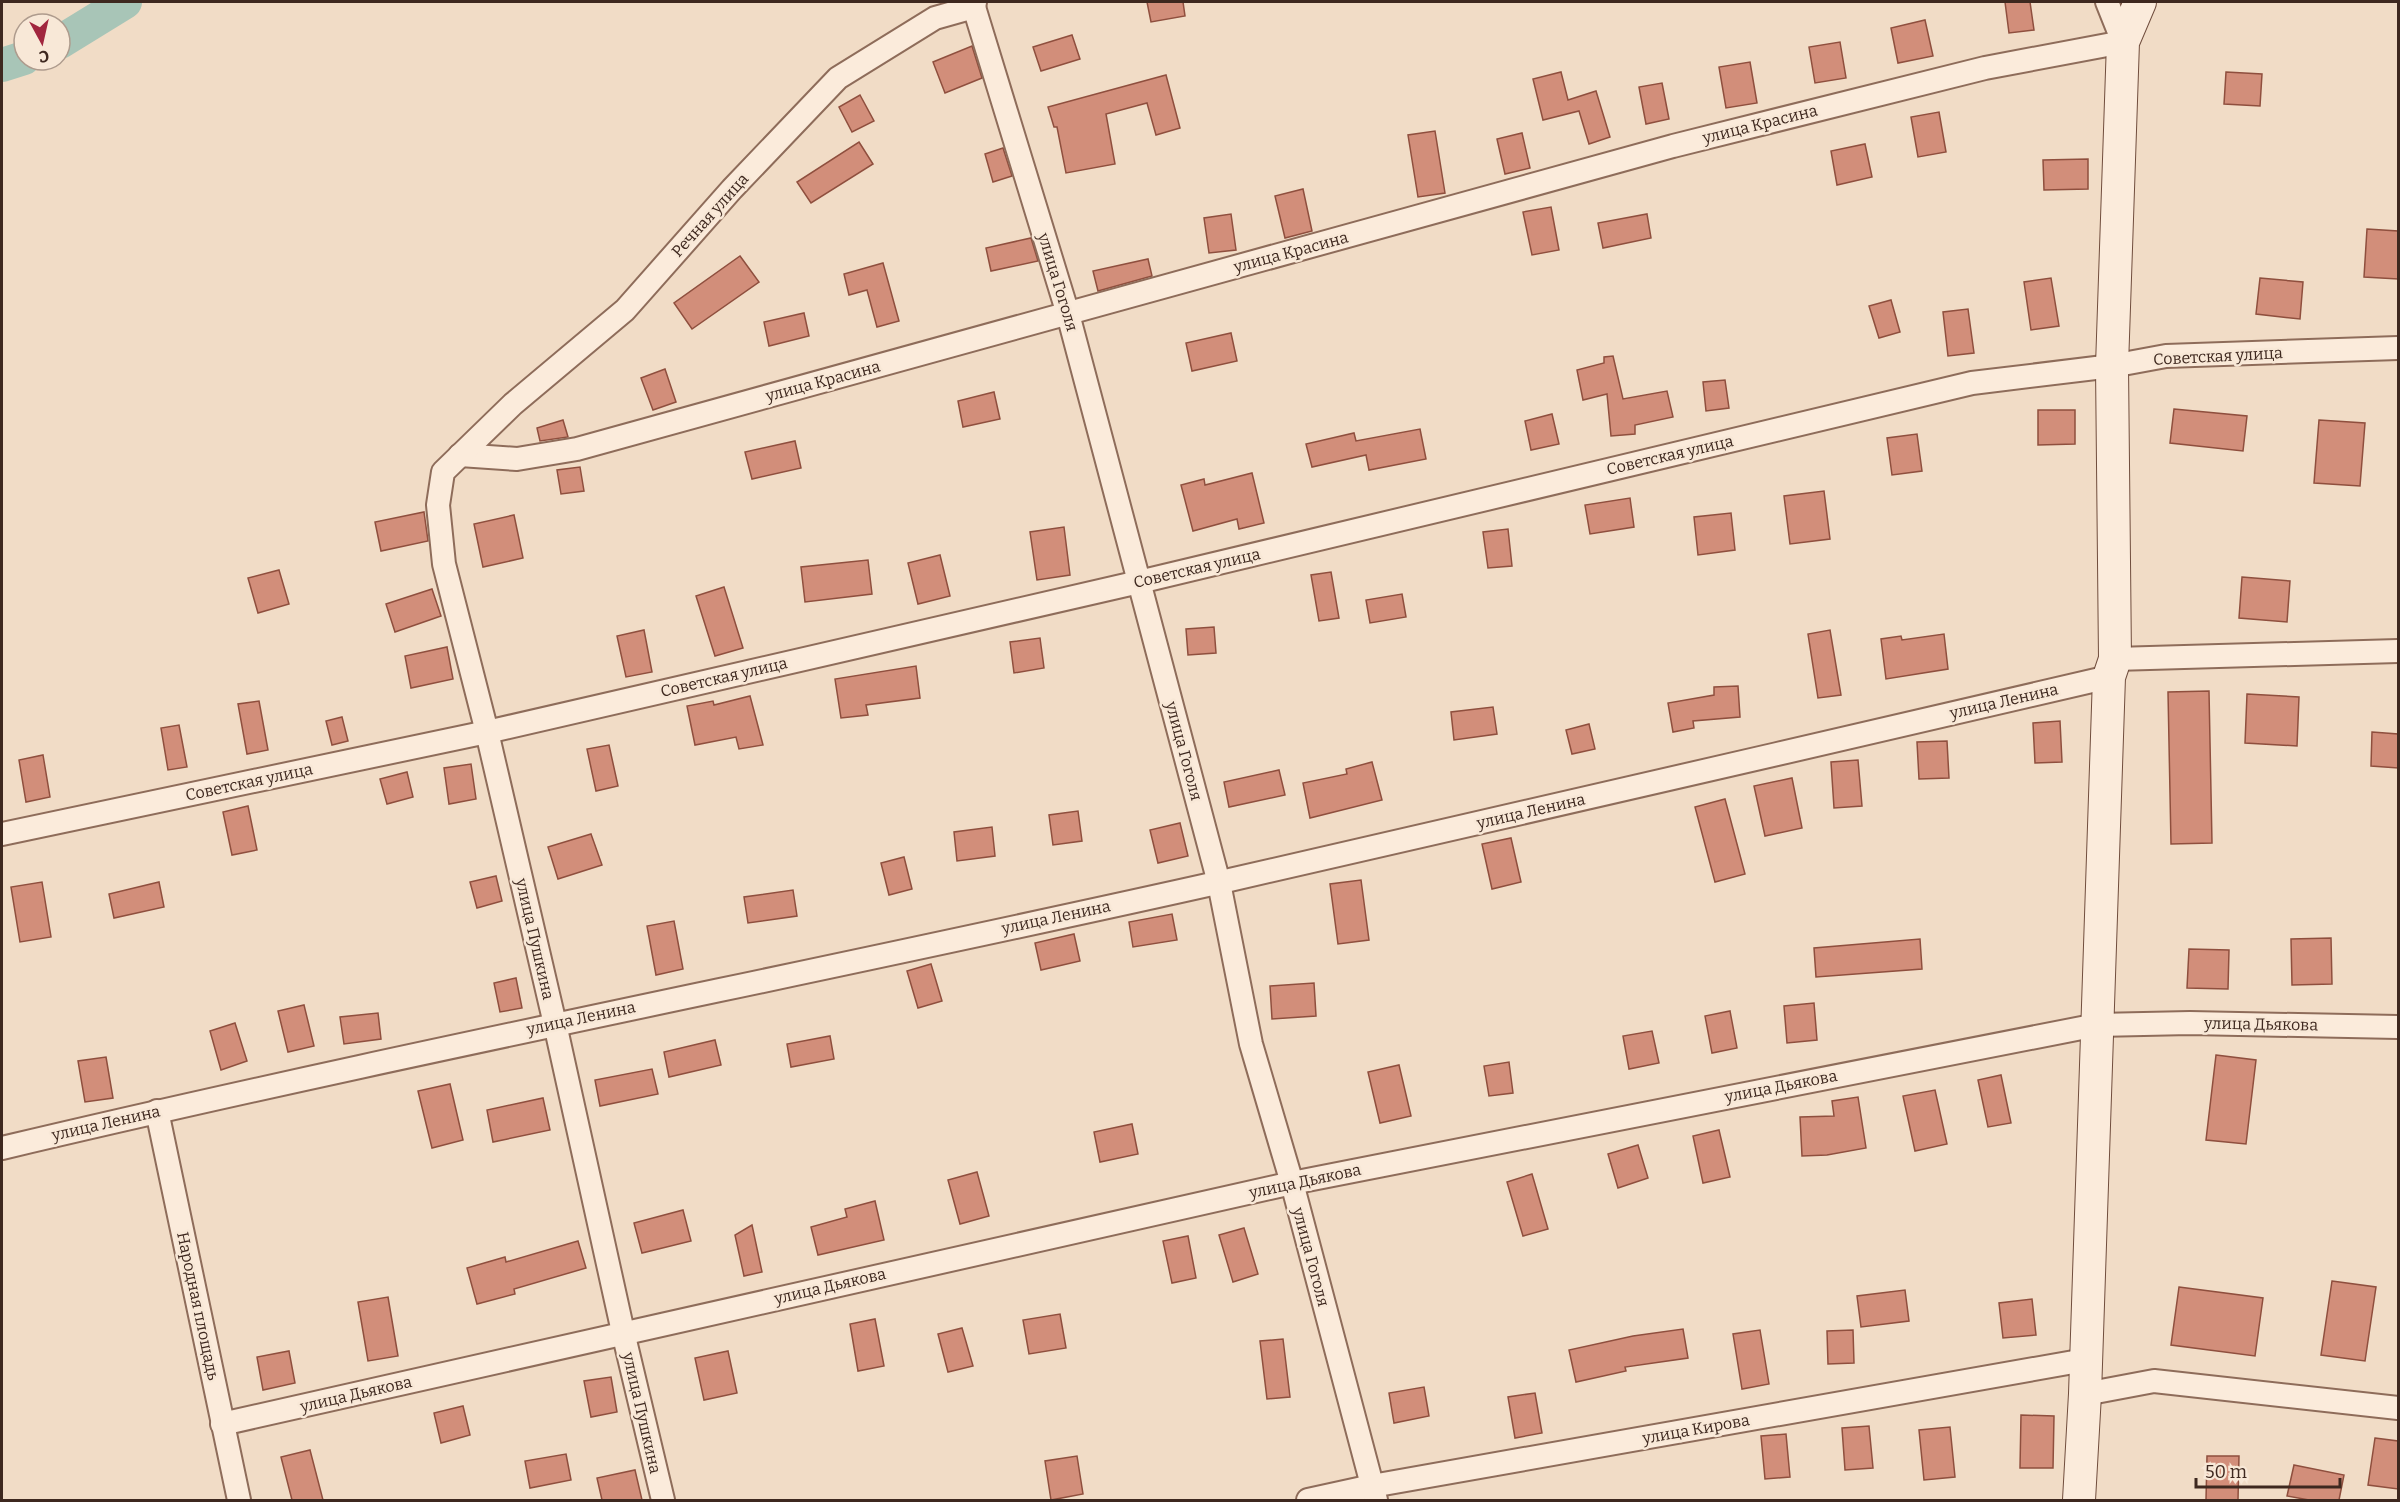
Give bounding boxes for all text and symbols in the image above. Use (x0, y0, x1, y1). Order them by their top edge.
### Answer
north arrow (12, 12, 72, 72)
text: С (38, 46, 50, 66)
street label: улица Красина (1700, 100, 1820, 148)
street label: Речная улица (668, 169, 753, 261)
street label: улица Красина (1231, 228, 1351, 277)
street label: улица Гоголя (1034, 230, 1082, 334)
street label: Советская улица (2153, 343, 2283, 369)
street label: улица Красина (763, 357, 883, 406)
street label: Советская улица (1605, 431, 1735, 479)
street label: Советская улица (1132, 544, 1262, 592)
street label: Советская улица (659, 653, 789, 701)
street label: улица Ленина (1947, 679, 2060, 723)
street label: улица Гоголя (1161, 698, 1206, 803)
street label: Советская улица (184, 759, 315, 805)
street label: улица Ленина (1474, 789, 1587, 833)
street label: улица Пушкина (512, 876, 558, 1002)
street label: улица Ленина (999, 896, 1112, 938)
street label: улица Ленина (524, 997, 637, 1039)
street label: улица Дьякова (2203, 1013, 2318, 1034)
street label: улица Дьякова (1722, 1066, 1839, 1106)
street label: улица Ленина (49, 1101, 162, 1145)
street label: улица Дьякова (1246, 1160, 1363, 1202)
street label: улица Гоголя (1288, 1204, 1333, 1309)
street label: Народная площадь (173, 1230, 223, 1382)
street label: улица Дьякова (771, 1264, 888, 1308)
street label: улица Пушкина (619, 1350, 665, 1476)
street label: улица Дьякова (297, 1372, 414, 1416)
street label: улица Кирова (1640, 1410, 1751, 1448)
scale bar (2196, 1451, 2340, 1489)
text: 50 m (2205, 1461, 2247, 1483)

